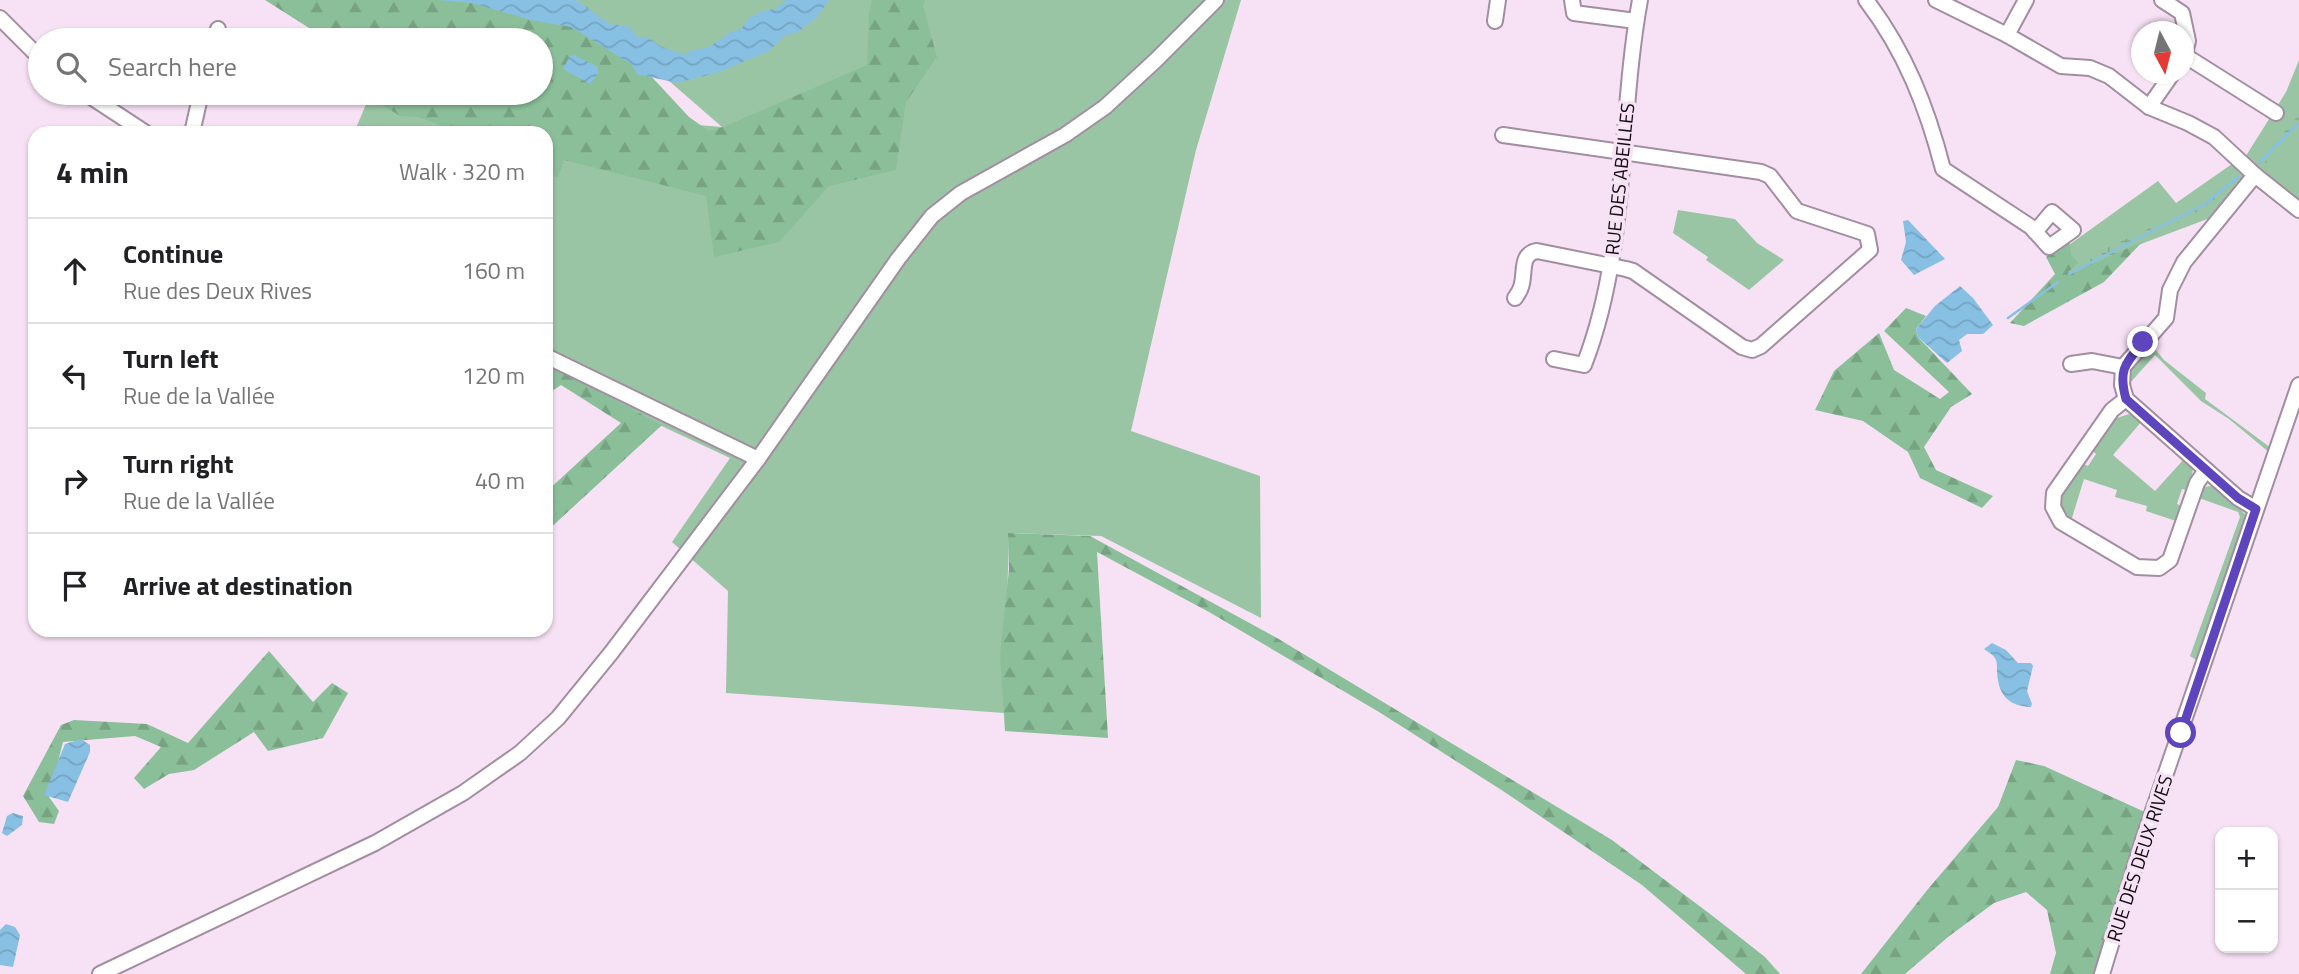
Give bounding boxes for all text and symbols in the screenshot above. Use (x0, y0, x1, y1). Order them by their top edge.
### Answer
north arrow (2131, 21, 2194, 84)
search box (28, 28, 553, 105)
text: Search here (108, 47, 237, 86)
icon: search (52, 48, 90, 86)
street label: RUE DES ABEILLES (1597, 101, 1641, 257)
text: 4 min (56, 149, 129, 195)
text: Walk · 320 m (399, 154, 525, 189)
text: Continue (123, 234, 223, 273)
icon: ahead (56, 252, 94, 290)
text: 160 m (462, 253, 525, 288)
text: Rue des Deux Rives (123, 273, 312, 308)
route end (2127, 326, 2158, 357)
text: Turn left (123, 339, 218, 378)
icon: left (56, 357, 94, 395)
text: 120 m (462, 358, 525, 393)
text: Rue de la Vallée (123, 378, 275, 413)
text: Turn right (123, 444, 234, 483)
icon: right (56, 462, 94, 500)
text: 40 m (475, 463, 525, 498)
text: Rue de la Vallée (123, 483, 275, 518)
text: Arrive at destination (123, 566, 353, 605)
icon: arrive (56, 567, 94, 605)
route start (2165, 717, 2196, 748)
street label: RUE DES DEUX RIVES (2098, 771, 2180, 945)
map controls (2215, 827, 2278, 953)
button: + (2215, 827, 2278, 890)
button: − (2215, 890, 2278, 953)

